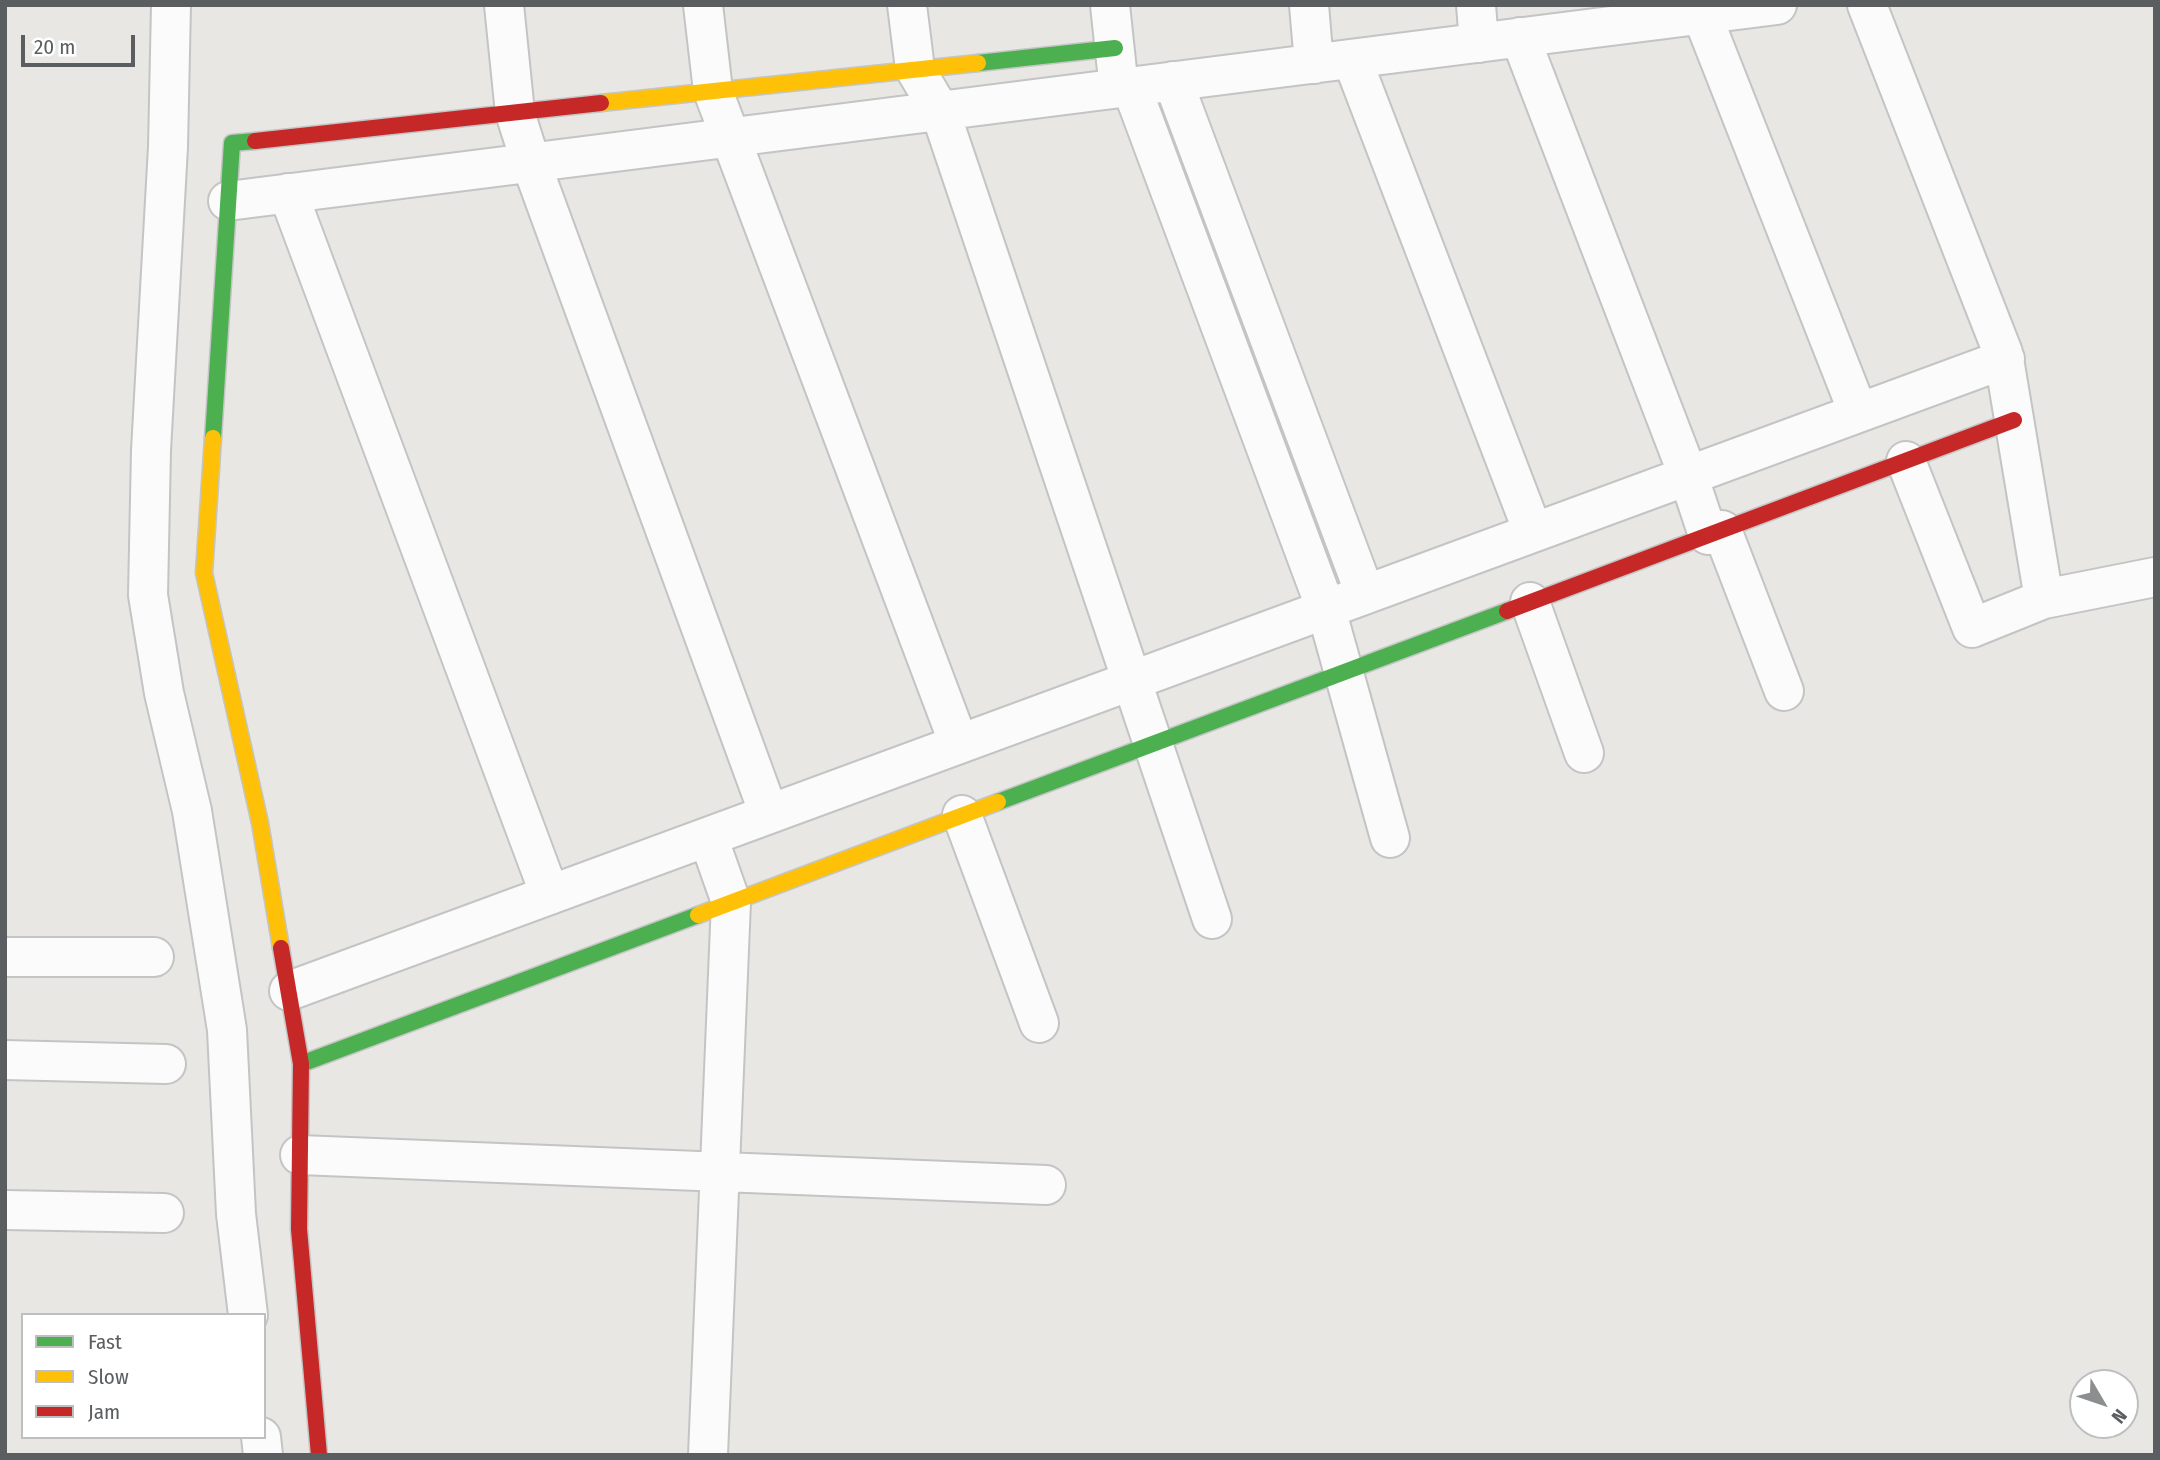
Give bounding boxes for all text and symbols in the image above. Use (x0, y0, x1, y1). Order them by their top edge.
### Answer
scale bar (24, 21, 138, 65)
text: 20 m (34, 34, 75, 60)
legend (21, 1313, 266, 1439)
text: Fast (88, 1329, 122, 1355)
text: Slow (88, 1364, 129, 1390)
north arrow (2069, 1369, 2139, 1439)
text: Jam (88, 1399, 120, 1425)
text: N (2107, 1405, 2132, 1428)

